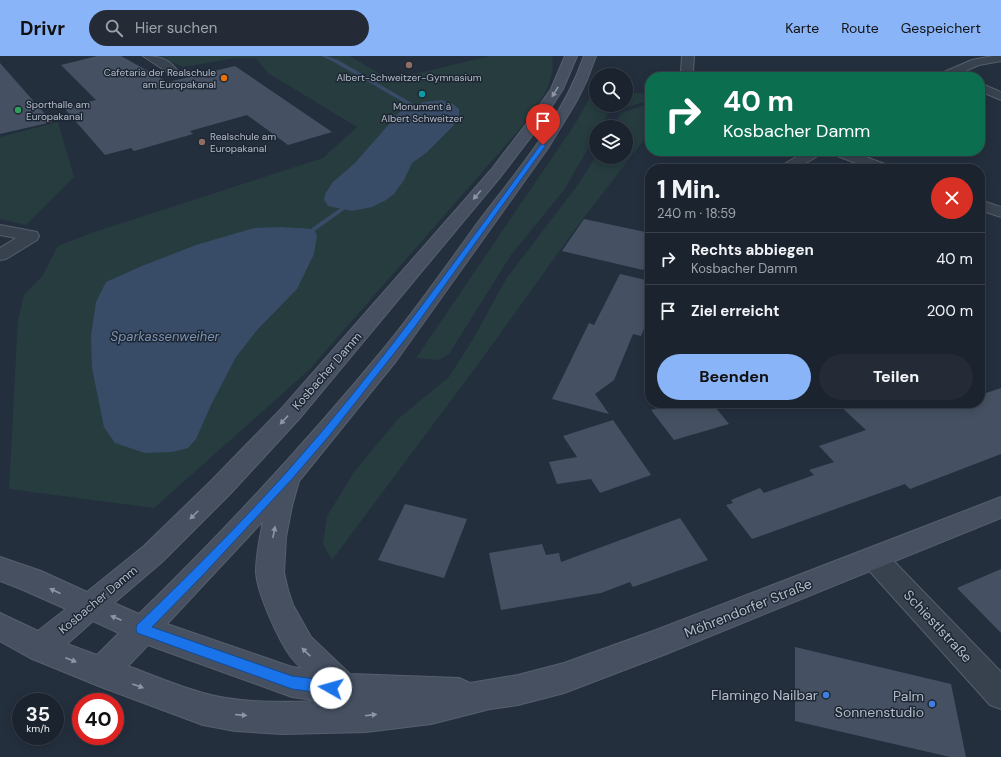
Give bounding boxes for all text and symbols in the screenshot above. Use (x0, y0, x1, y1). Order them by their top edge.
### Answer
search box (89, 10, 369, 46)
text: Drivr (20, 16, 65, 41)
icon: search (103, 17, 125, 39)
text: Hier suchen (135, 18, 217, 38)
text: Karte (785, 19, 819, 37)
text: Route (841, 19, 879, 37)
text: Gespeichert (901, 19, 981, 37)
marker: Albert-Schweitzer-Gymnasium (404, 60, 414, 70)
place label: Cafetaria der Realschule am Europakanal (104, 66, 216, 91)
map controls (589, 68, 633, 164)
button: search (589, 68, 633, 112)
place label: Albert-Schweitzer-Gymnasium (336, 71, 482, 84)
marker: Cafetaria der Realschule am Europakanal (219, 73, 229, 83)
text: 40 m (723, 83, 794, 120)
one-way arrow (551, 87, 559, 97)
icon: right (657, 88, 709, 140)
marker: Monument à Albert Schweitzer (417, 89, 427, 99)
place label: Sporthalle am Europakanal (26, 98, 90, 123)
place label: Monument à Albert Schweitzer (381, 100, 463, 125)
pin (526, 104, 560, 145)
marker: Sporthalle am Europakanal (13, 105, 23, 115)
icon: arrive (532, 110, 554, 132)
text: Kosbacher Damm (723, 119, 870, 143)
button: layers (589, 120, 633, 164)
place label: Realschule am Europakanal (210, 130, 276, 155)
marker: Realschule am Europakanal (197, 137, 207, 147)
text: 1 Min. (657, 174, 721, 205)
button: close (931, 177, 973, 219)
one-way arrow (473, 190, 482, 201)
text: 240 m · 18:59 (657, 205, 736, 222)
text: Rechts abbiegen (691, 240, 814, 260)
icon: right (657, 248, 679, 270)
text: 40 m (936, 249, 973, 269)
text: Kosbacher Damm (691, 260, 797, 277)
icon: arrive (657, 300, 679, 322)
text: Ziel erreicht (691, 301, 780, 321)
text: 200 m (927, 301, 973, 321)
water label: Sparkassenweiher (111, 328, 221, 345)
street label: Kosbacher Damm (289, 329, 365, 413)
button: Beenden (657, 354, 811, 400)
button: Teilen (819, 354, 973, 400)
one-way arrow (279, 415, 288, 425)
one-way arrow (189, 510, 199, 520)
one-way arrow (271, 525, 277, 538)
street label: Kosbacher Damm (55, 562, 141, 638)
street label: Möhrendorfer Straße (682, 574, 814, 642)
street label: Schiestlstraße (900, 586, 976, 666)
one-way arrow (50, 588, 61, 594)
one-way arrow (110, 615, 122, 621)
one-way arrow (301, 648, 311, 657)
one-way arrow (65, 658, 77, 664)
position arrow (310, 667, 352, 709)
one-way arrow (132, 683, 144, 689)
place label: Flamingo Nailbar (711, 686, 818, 704)
place label: Palm Sonnenstudio (835, 687, 924, 721)
marker: Flamingo Nailbar (821, 690, 831, 700)
speed limit sign: 40 (72, 693, 124, 745)
marker: Palm Sonnenstudio (927, 699, 937, 709)
text: 35 (26, 701, 50, 727)
one-way arrow (235, 712, 247, 719)
one-way arrow (365, 712, 377, 718)
text: km/h (26, 722, 50, 735)

